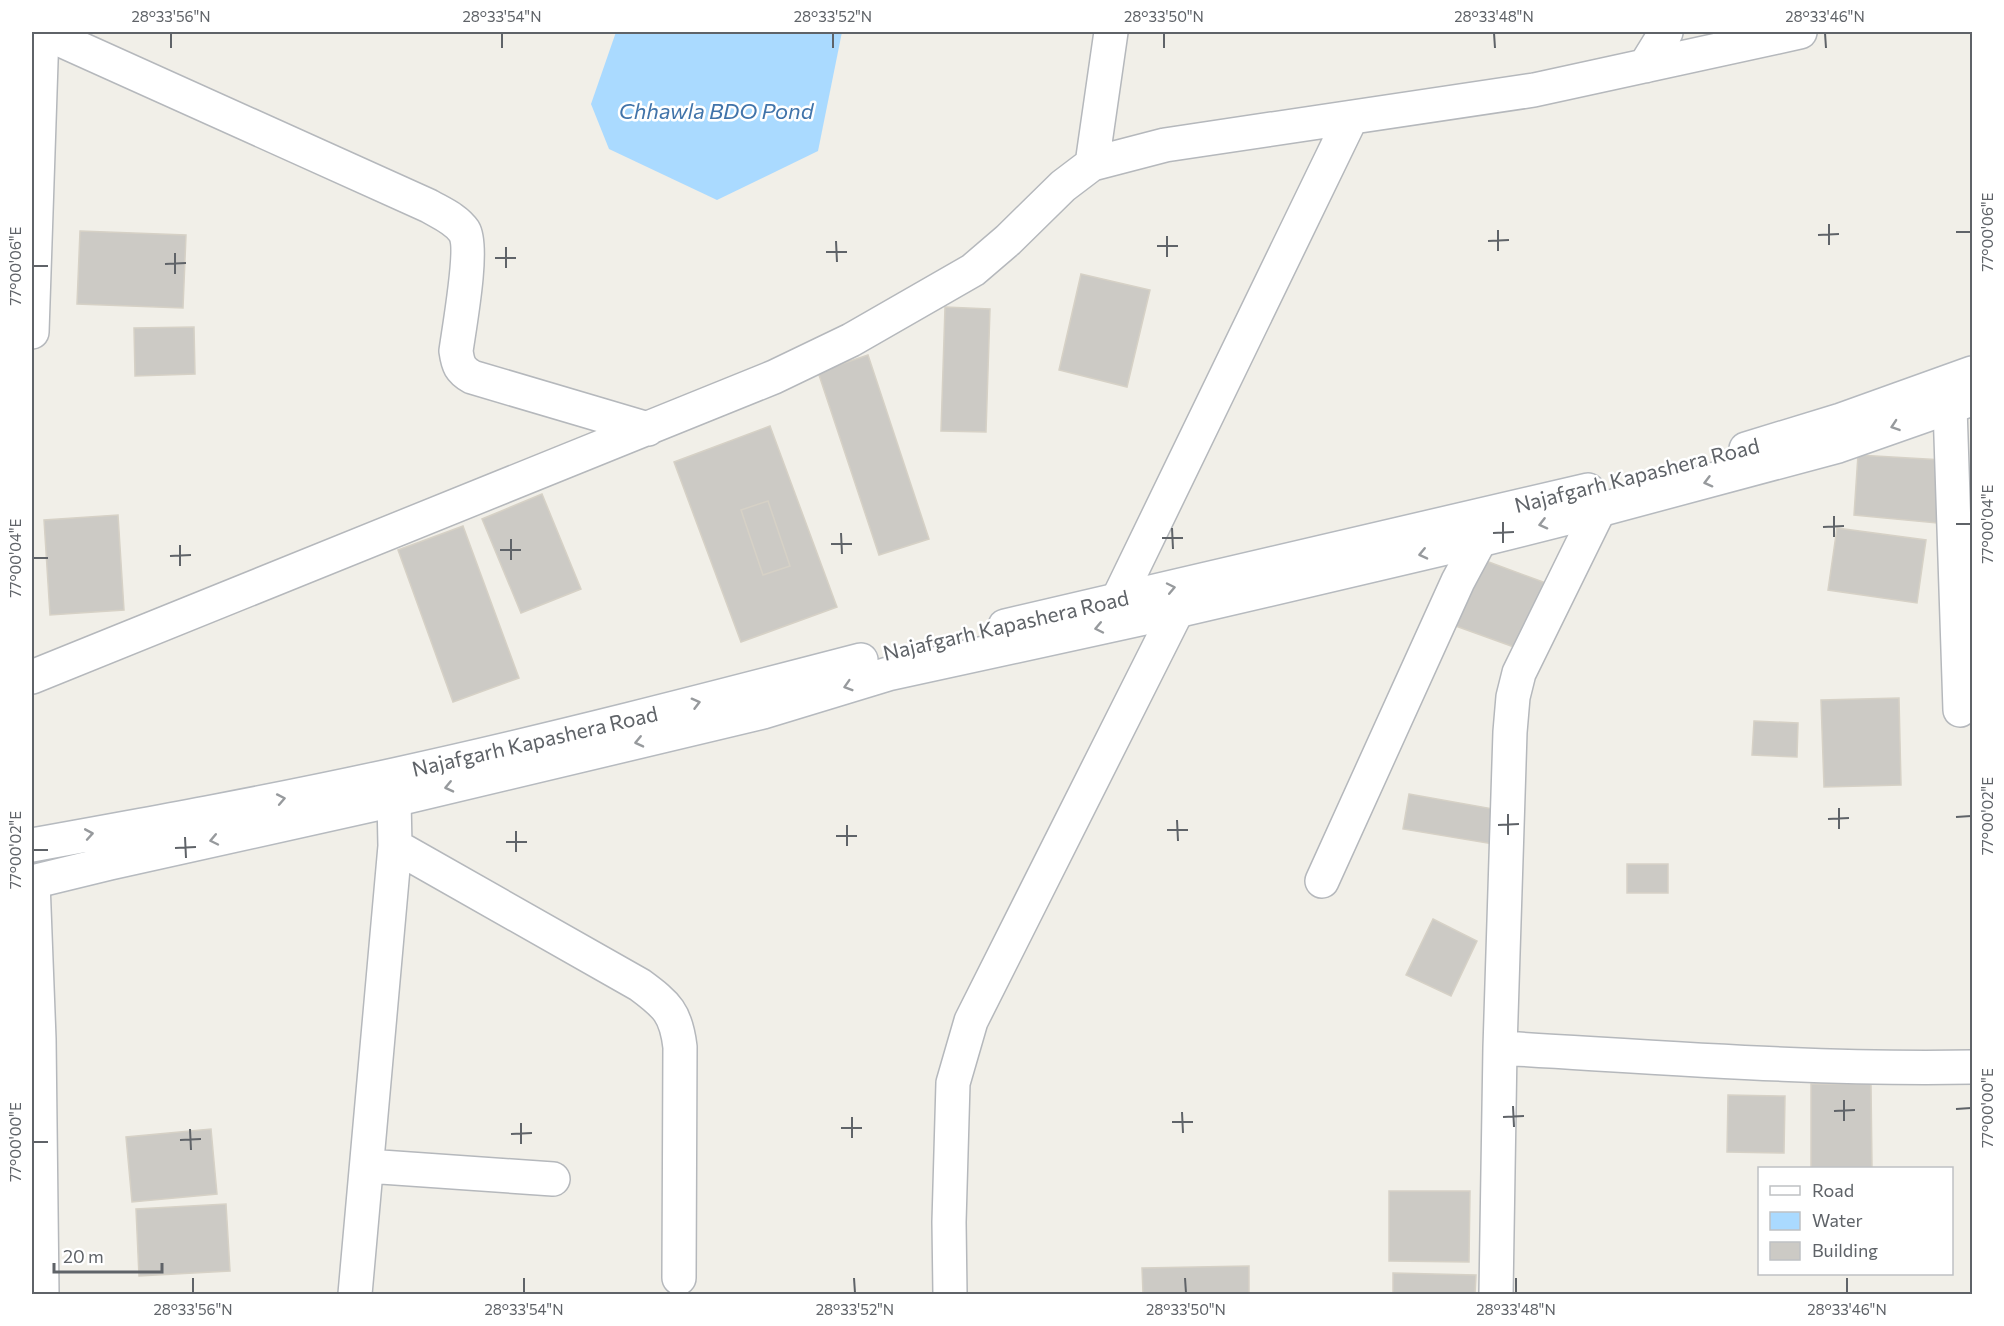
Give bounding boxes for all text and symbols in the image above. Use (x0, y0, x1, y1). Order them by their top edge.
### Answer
text: 28°33'56"N (131, 7, 211, 25)
text: 28°33'54"N (462, 7, 542, 25)
text: 28°33'52"N (794, 7, 872, 25)
text: 28°33'50"N (1124, 7, 1204, 25)
text: 28°33'48"N (1454, 7, 1534, 25)
text: 28°33'46"N (1785, 7, 1865, 25)
water label: Chhawla BDO Pond (619, 97, 815, 124)
text: 77°00'06"E (1978, 192, 1996, 272)
text: 77°00'06"E (6, 226, 24, 306)
one-way arrow (1890, 419, 1901, 432)
street label: Najafgarh Kapashera Road (1512, 432, 1762, 517)
one-way arrow (1703, 474, 1713, 487)
text: 77°00'04"E (1978, 484, 1996, 563)
one-way arrow (1538, 517, 1548, 530)
text: 77°00'04"E (6, 518, 24, 597)
one-way arrow (1418, 546, 1428, 559)
one-way arrow (1166, 582, 1176, 595)
street label: Najafgarh Kapashera Road (880, 584, 1131, 665)
one-way arrow (1094, 621, 1104, 634)
one-way arrow (843, 679, 854, 691)
one-way arrow (690, 698, 701, 710)
street label: Najafgarh Kapashera Road (409, 700, 660, 781)
one-way arrow (634, 734, 644, 747)
text: 77°00'02"E (1978, 777, 1996, 855)
one-way arrow (445, 780, 455, 793)
one-way arrow (275, 793, 285, 806)
text: 77°00'02"E (6, 811, 24, 889)
one-way arrow (84, 829, 94, 841)
one-way arrow (209, 833, 219, 846)
text: 77°00'00"E (1978, 1068, 1996, 1148)
text: 77°00'00"E (6, 1102, 24, 1182)
legend (1758, 1167, 1953, 1275)
text: Road (1812, 1179, 1854, 1201)
text: Water (1812, 1209, 1863, 1231)
scale bar (54, 1236, 162, 1274)
text: Building (1812, 1239, 1878, 1261)
text: 20 m (63, 1245, 104, 1267)
text: 28°33'56"N (153, 1300, 233, 1318)
text: 28°33'54"N (484, 1300, 564, 1318)
text: 28°33'52"N (816, 1300, 894, 1318)
text: 28°33'50"N (1146, 1300, 1226, 1318)
text: 28°33'48"N (1476, 1300, 1556, 1318)
text: 28°33'46"N (1807, 1300, 1887, 1318)

